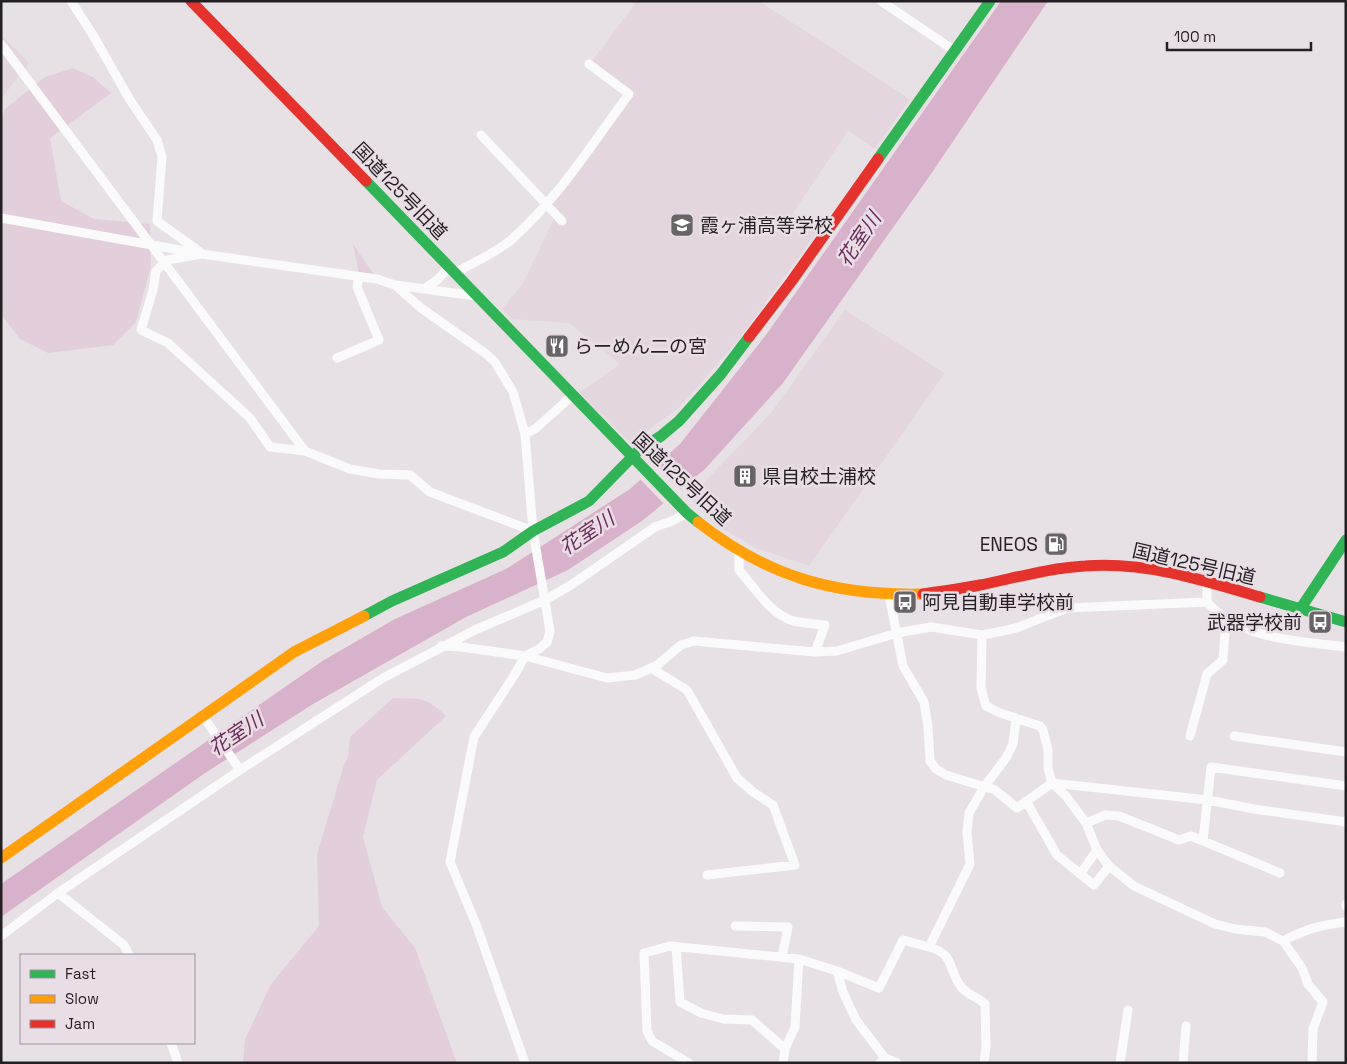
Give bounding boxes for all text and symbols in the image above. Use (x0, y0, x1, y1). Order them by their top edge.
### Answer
scale bar (1167, 20, 1311, 52)
text: 100 m (1174, 27, 1216, 46)
street label: 国道125号旧道 (347, 137, 453, 245)
water label: 花室川 (831, 205, 888, 271)
school or university icon: 霞ヶ浦高等学校 (669, 212, 695, 238)
place label: 霞ヶ浦高等学校 (700, 213, 833, 238)
restaurant icon: らーめん二の宮 (544, 333, 570, 359)
place label: らーめん二の宮 (574, 334, 707, 359)
street label: 国道125号旧道 (627, 427, 737, 531)
building icon: 県自校土浦校 (732, 463, 758, 489)
place label: 県自校土浦校 (762, 464, 876, 489)
water label: 花室川 (555, 504, 621, 561)
fuel station icon: ENEOS (1043, 531, 1069, 557)
place label: ENEOS (980, 532, 1038, 557)
street label: 国道125号旧道 (1130, 538, 1258, 590)
bus stop icon: 阿見自動車学校前 (892, 589, 918, 615)
place label: 阿見自動車学校前 (922, 590, 1074, 615)
bus stop icon: 武器学校前 (1307, 609, 1333, 635)
place label: 武器学校前 (1207, 610, 1302, 635)
water label: 花室川 (204, 705, 270, 762)
legend (20, 954, 195, 1044)
text: Fast (65, 964, 96, 983)
text: Slow (65, 989, 99, 1008)
text: Jam (65, 1014, 95, 1033)

